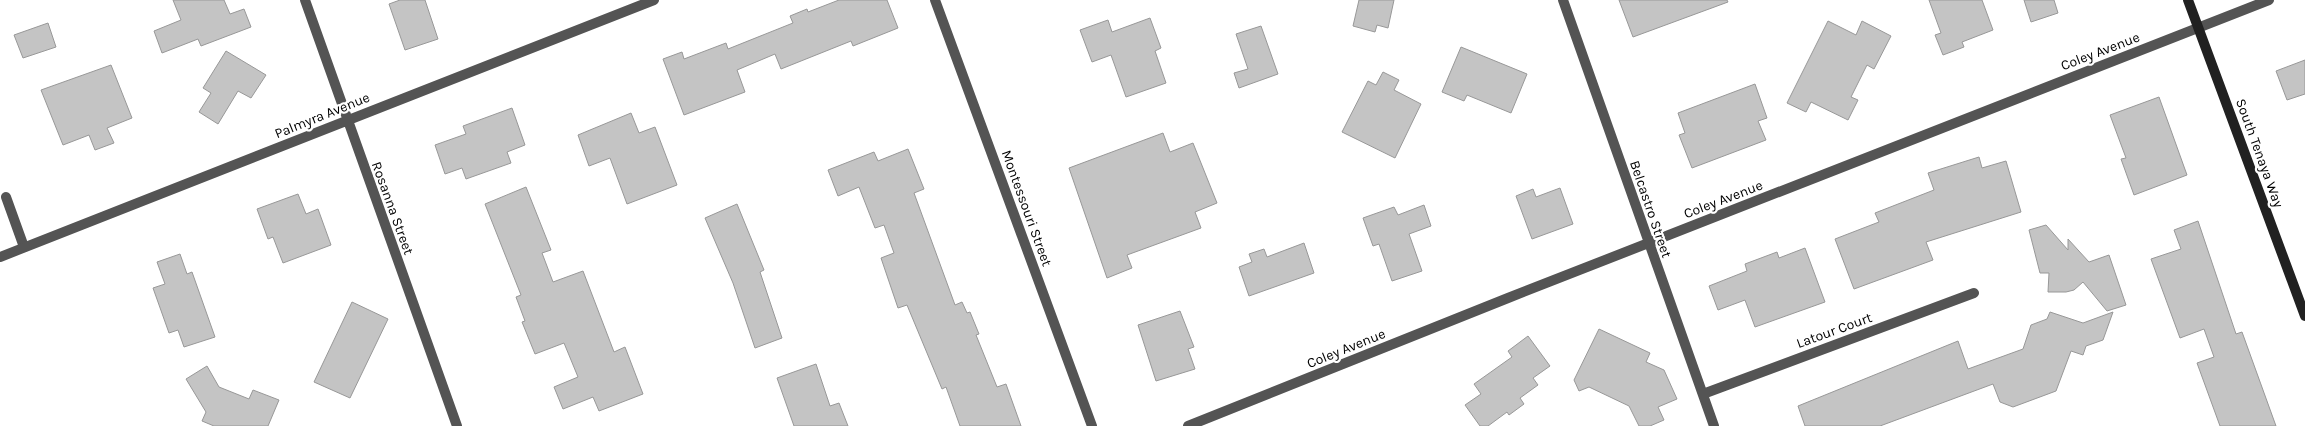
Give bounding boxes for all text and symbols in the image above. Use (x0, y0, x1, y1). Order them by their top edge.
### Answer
street label: Coley Avenue (2058, 29, 2142, 74)
street label: Palmyra Avenue (272, 89, 372, 142)
street label: South Tenaya Way (2232, 96, 2287, 210)
street label: Montessouri Street (998, 148, 1055, 269)
street label: Belcastro Street (1626, 158, 1675, 260)
street label: Rosanna Street (368, 159, 417, 257)
street label: Coley Avenue (1681, 177, 1765, 222)
street label: Latour Court (1794, 309, 1874, 352)
street label: Coley Avenue (1304, 325, 1388, 372)

